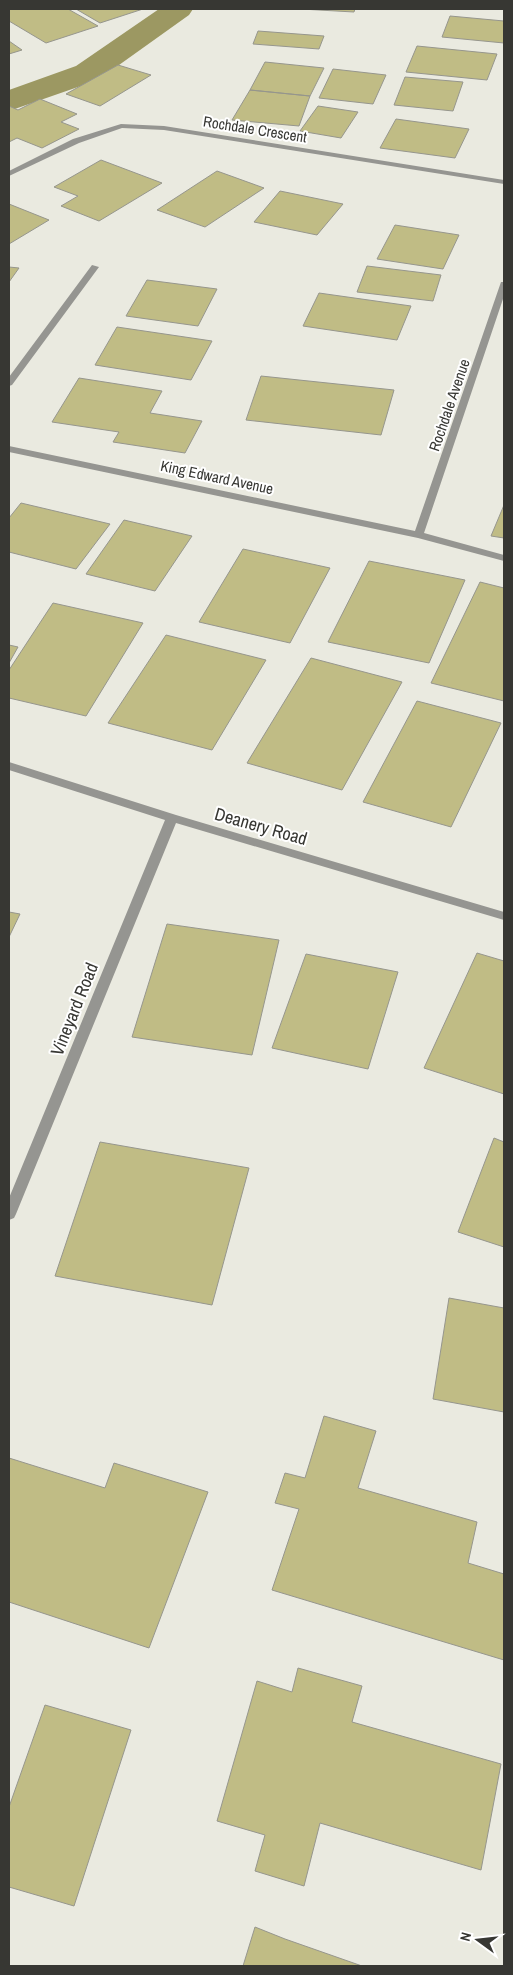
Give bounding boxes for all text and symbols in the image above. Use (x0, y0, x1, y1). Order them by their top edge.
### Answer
street label: Rochdale Crescent (202, 110, 309, 148)
street label: Rochdale Avenue (423, 356, 475, 454)
street label: King Edward Avenue (159, 455, 275, 499)
street label: Deanery Road (212, 801, 310, 851)
street label: Vineyard Road (44, 959, 104, 1059)
north arrow (453, 1915, 503, 1965)
text: N (456, 1930, 475, 1943)

